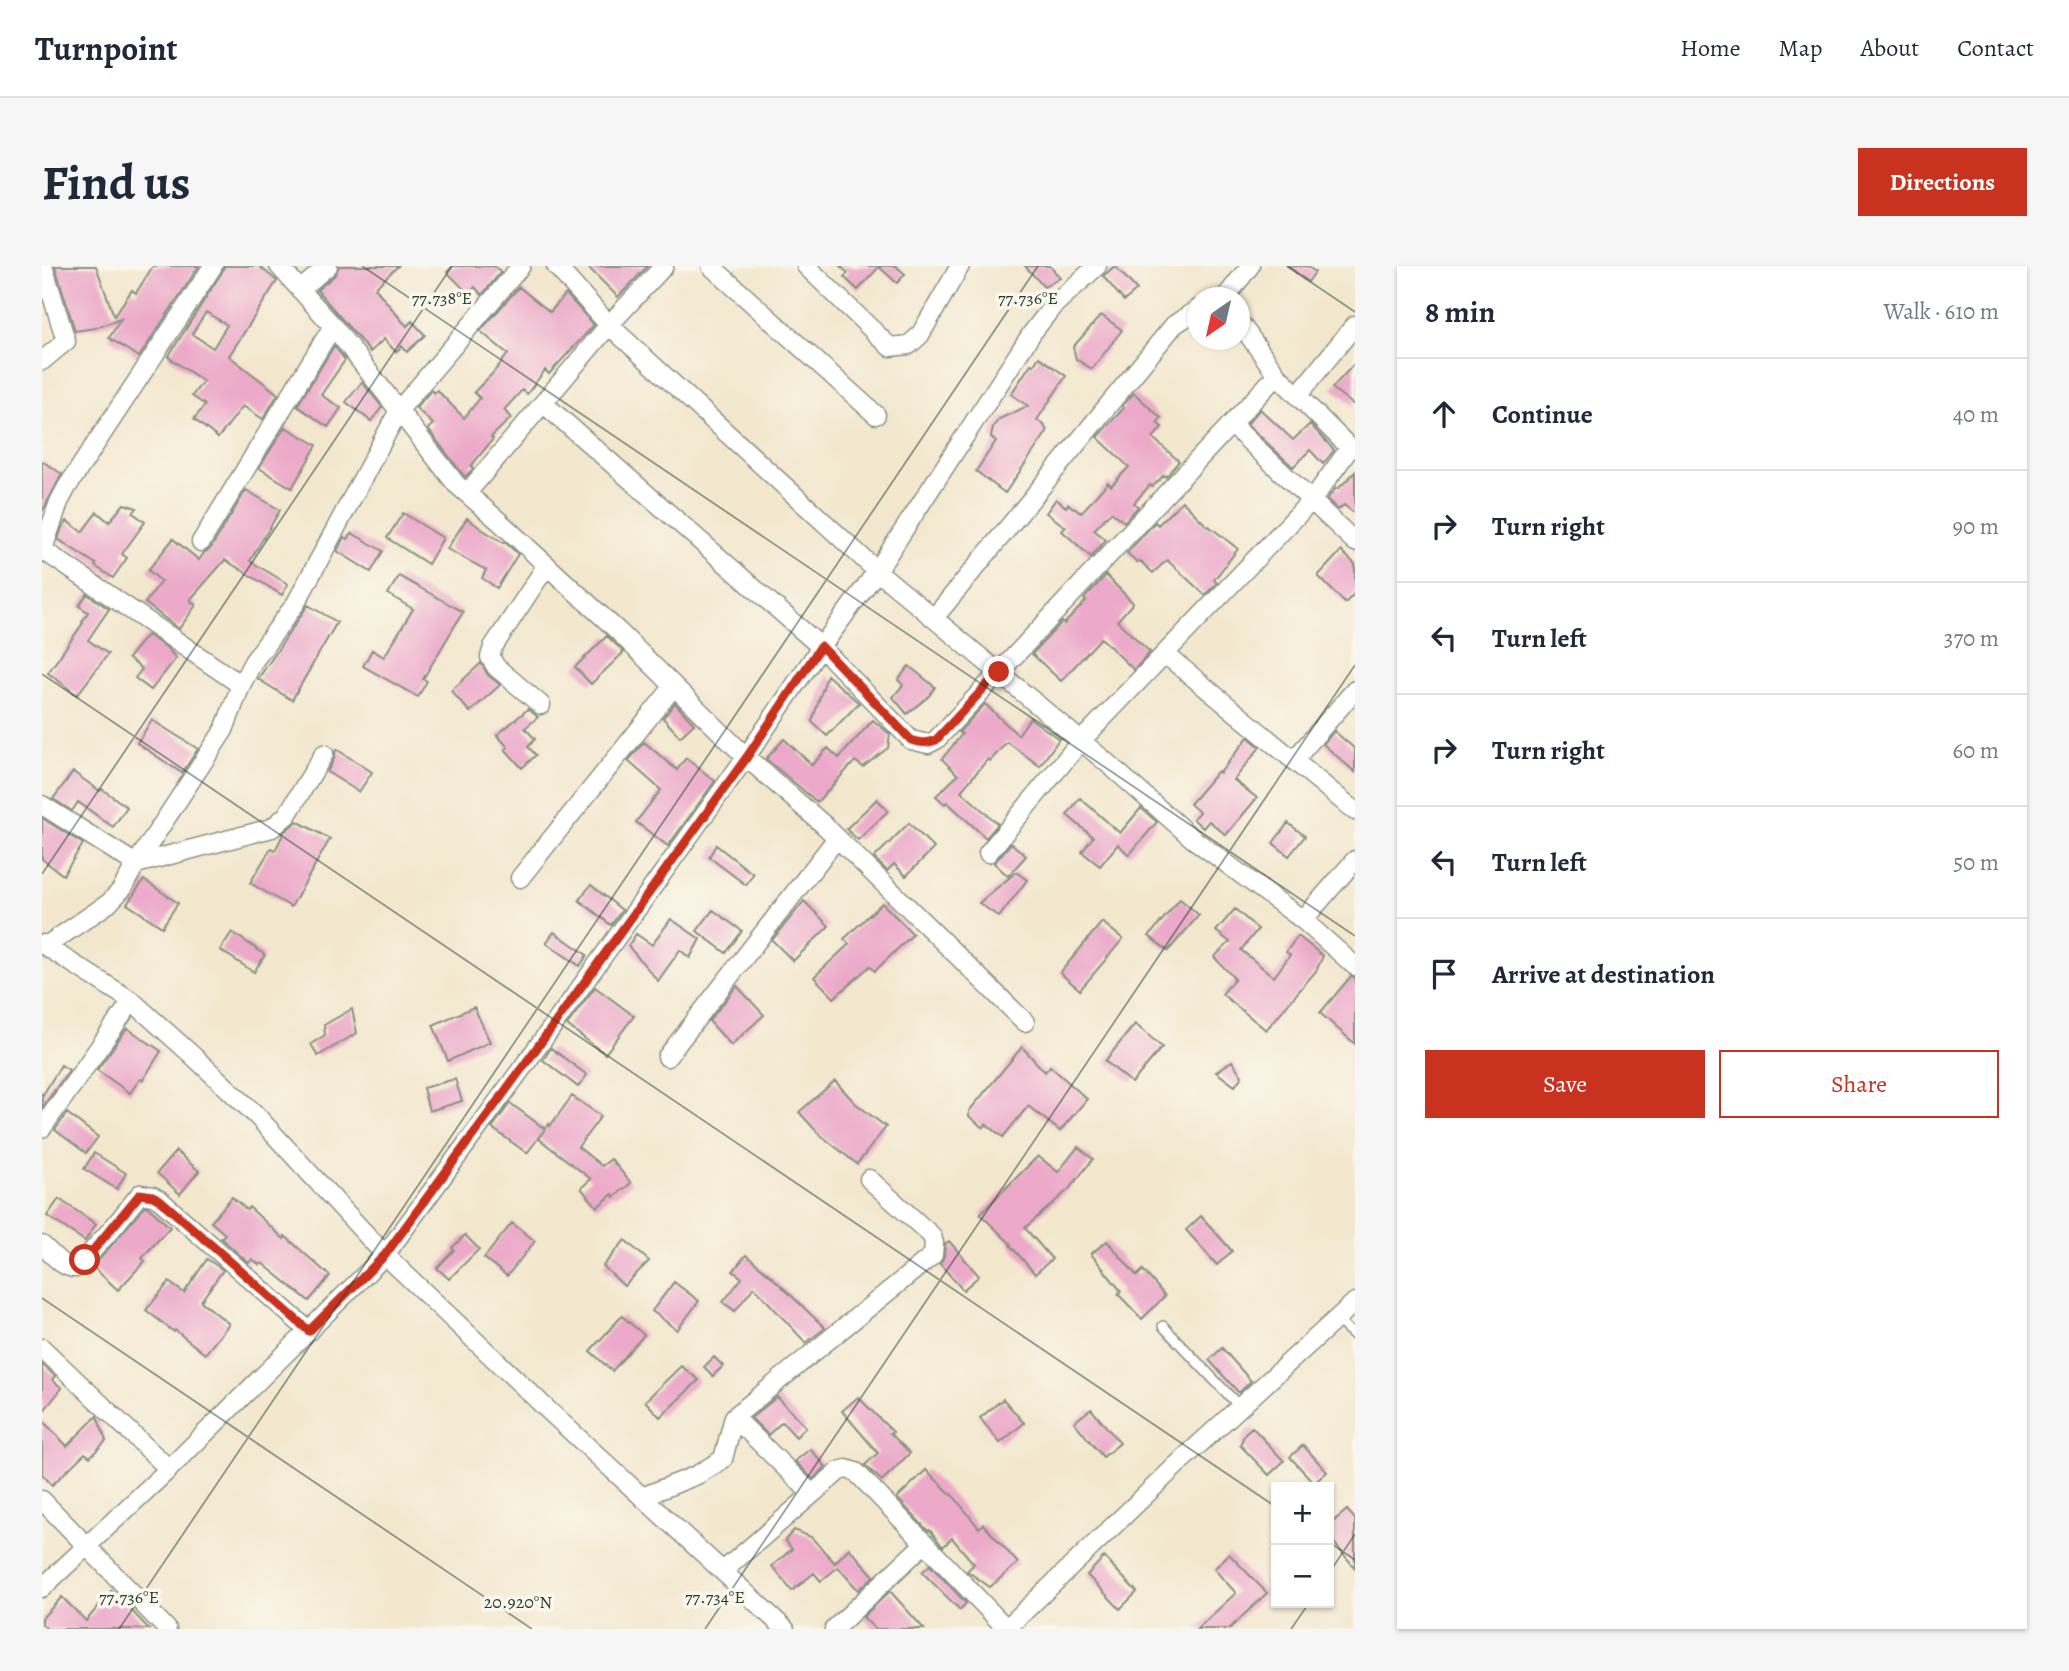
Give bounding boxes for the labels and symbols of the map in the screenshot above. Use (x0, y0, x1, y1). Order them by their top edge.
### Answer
text: 77.738°E (412, 286, 472, 310)
text: 77.736°E (998, 286, 1058, 310)
north arrow (1187, 287, 1250, 350)
route end (983, 656, 1014, 687)
route start (69, 1244, 100, 1275)
text: 77.736°E (99, 1585, 159, 1609)
text: 77.734°E (685, 1585, 745, 1609)
text: 20.920°N (484, 1590, 552, 1614)

